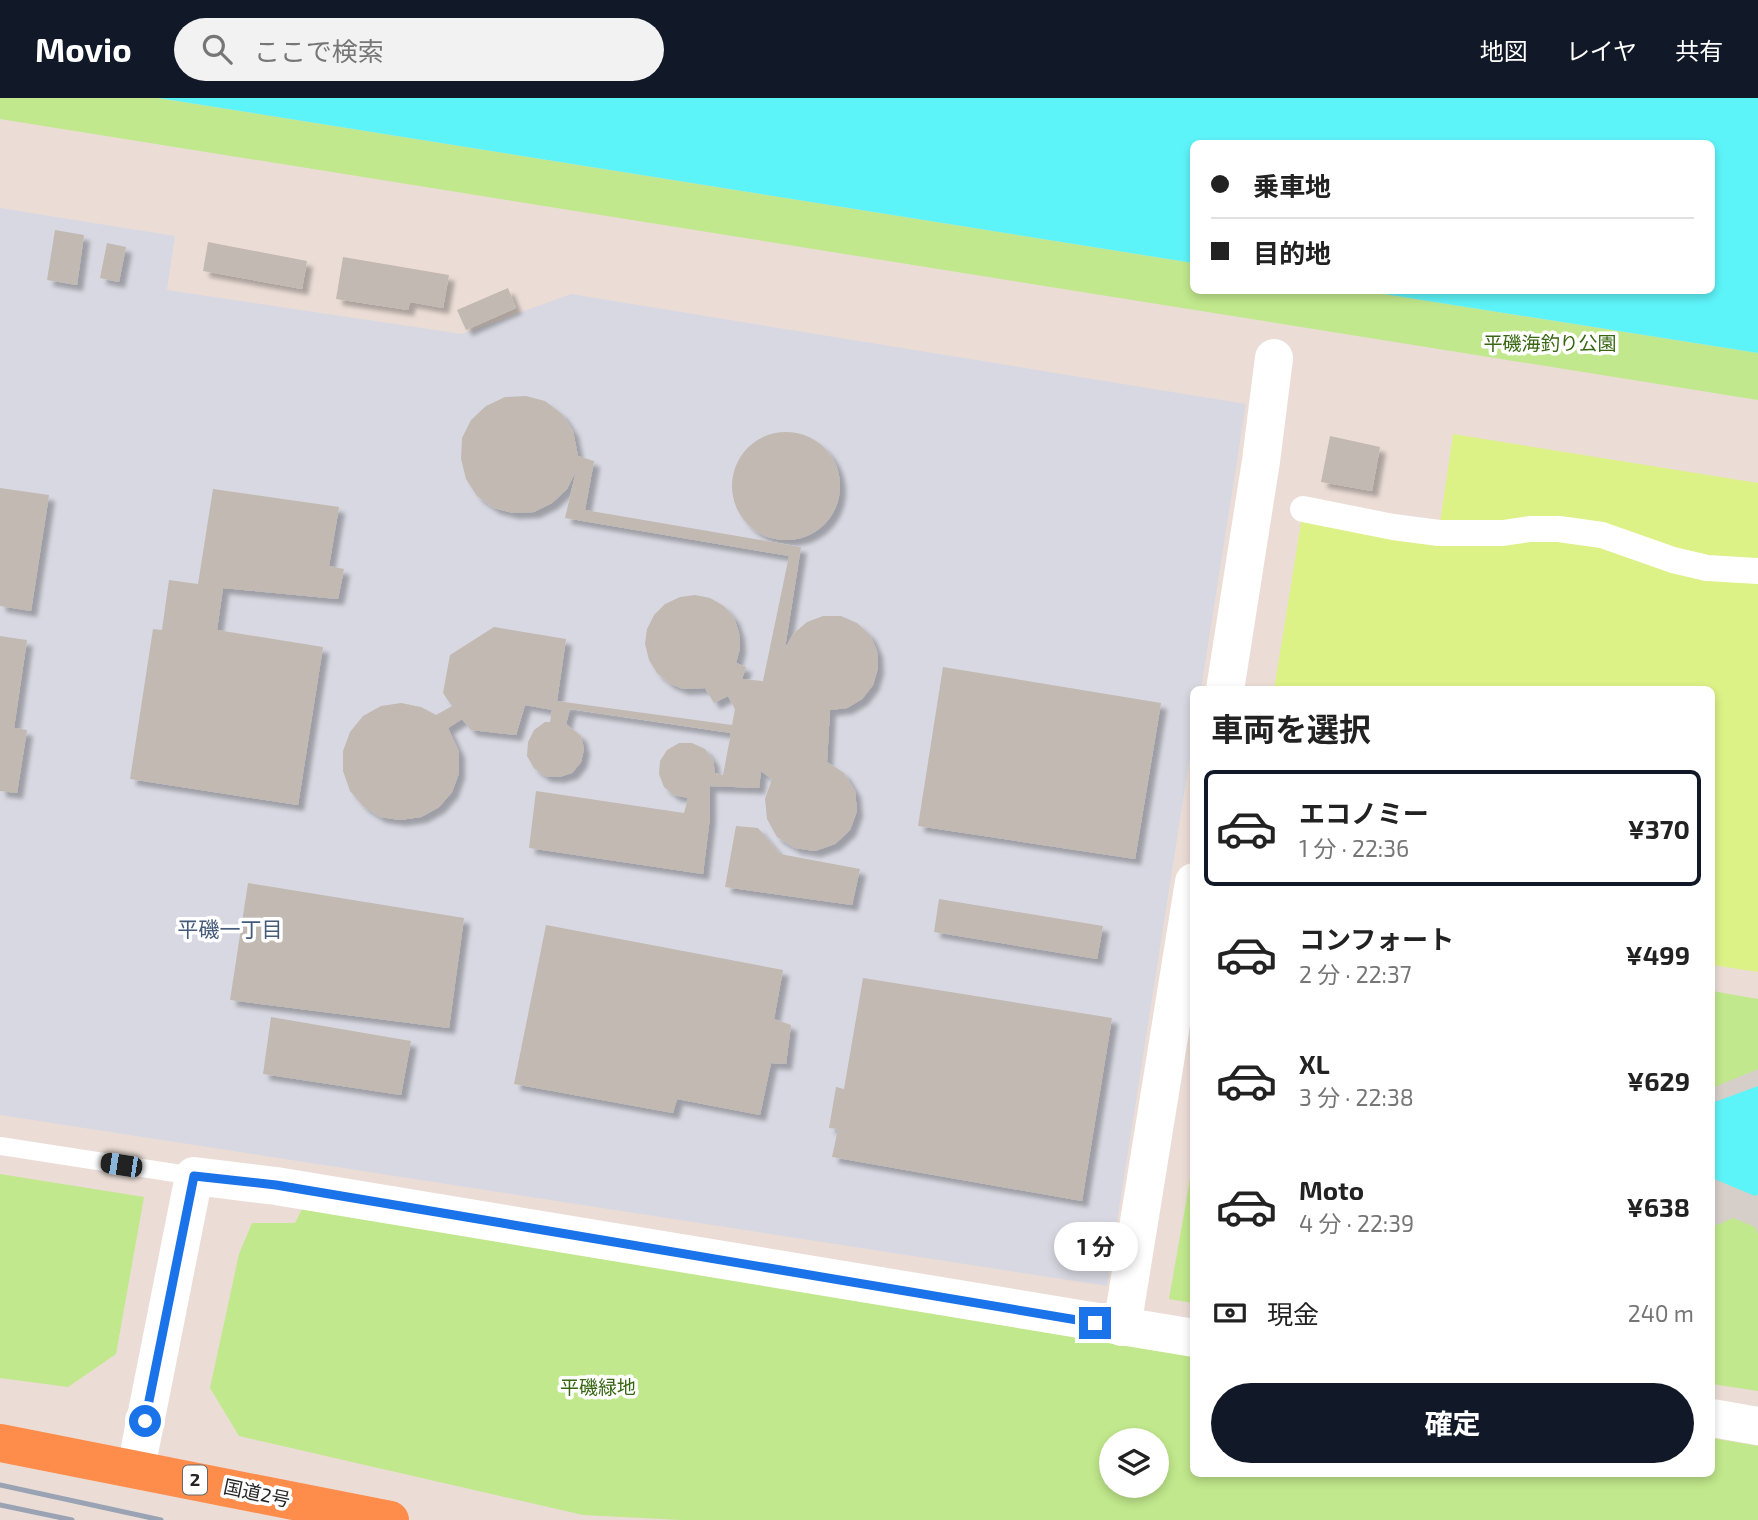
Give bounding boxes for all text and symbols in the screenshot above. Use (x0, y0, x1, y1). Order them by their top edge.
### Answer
search box (174, 18, 664, 81)
text: Movio (35, 29, 132, 69)
icon: search (198, 30, 236, 68)
text: ここで検索 (254, 35, 384, 66)
text: 地図 (1480, 36, 1528, 65)
text: レイヤ (1566, 36, 1637, 65)
text: 共有 (1675, 36, 1723, 65)
text: 乗車地 (1253, 170, 1331, 201)
text: 目的地 (1253, 237, 1331, 268)
park label: 平磯海釣り公園 (1483, 331, 1617, 354)
text: 車両を選択 (1211, 709, 1371, 747)
icon: car (1215, 797, 1278, 860)
text: エコノミー (1299, 797, 1429, 828)
text: ¥370 (1628, 813, 1690, 844)
text: 1 分 · 22:36 (1299, 834, 1409, 862)
district label: 平磯一丁目 (178, 916, 283, 941)
icon: car (1215, 923, 1278, 986)
text: コンフォート (1299, 923, 1454, 954)
text: ¥499 (1625, 939, 1690, 970)
text: 2 分 · 22:37 (1299, 960, 1412, 988)
text: XL (1299, 1048, 1330, 1079)
icon: car (1215, 1049, 1278, 1112)
text: ¥629 (1627, 1065, 1690, 1096)
text: 3 分 · 22:38 (1299, 1083, 1414, 1111)
car (99, 1151, 144, 1179)
text: Moto (1299, 1174, 1364, 1205)
icon: car (1215, 1175, 1278, 1238)
text: ¥638 (1626, 1191, 1690, 1222)
text: 4 分 · 22:39 (1299, 1209, 1414, 1237)
callout: 1 分 (1053, 1222, 1137, 1270)
text: 1 分 (1077, 1232, 1115, 1260)
icon: cash (1211, 1294, 1249, 1332)
text: 現金 (1267, 1298, 1319, 1329)
text: 240 m (1628, 1299, 1694, 1327)
route end (1079, 1307, 1111, 1339)
park label: 平磯緑地 (560, 1375, 636, 1398)
button: 確定 (1211, 1383, 1694, 1463)
route start (129, 1405, 161, 1437)
map controls (1099, 1428, 1169, 1498)
button: layers (1099, 1428, 1169, 1498)
road number: 2 (183, 1465, 207, 1494)
street label: 国道2号 (222, 1474, 293, 1511)

